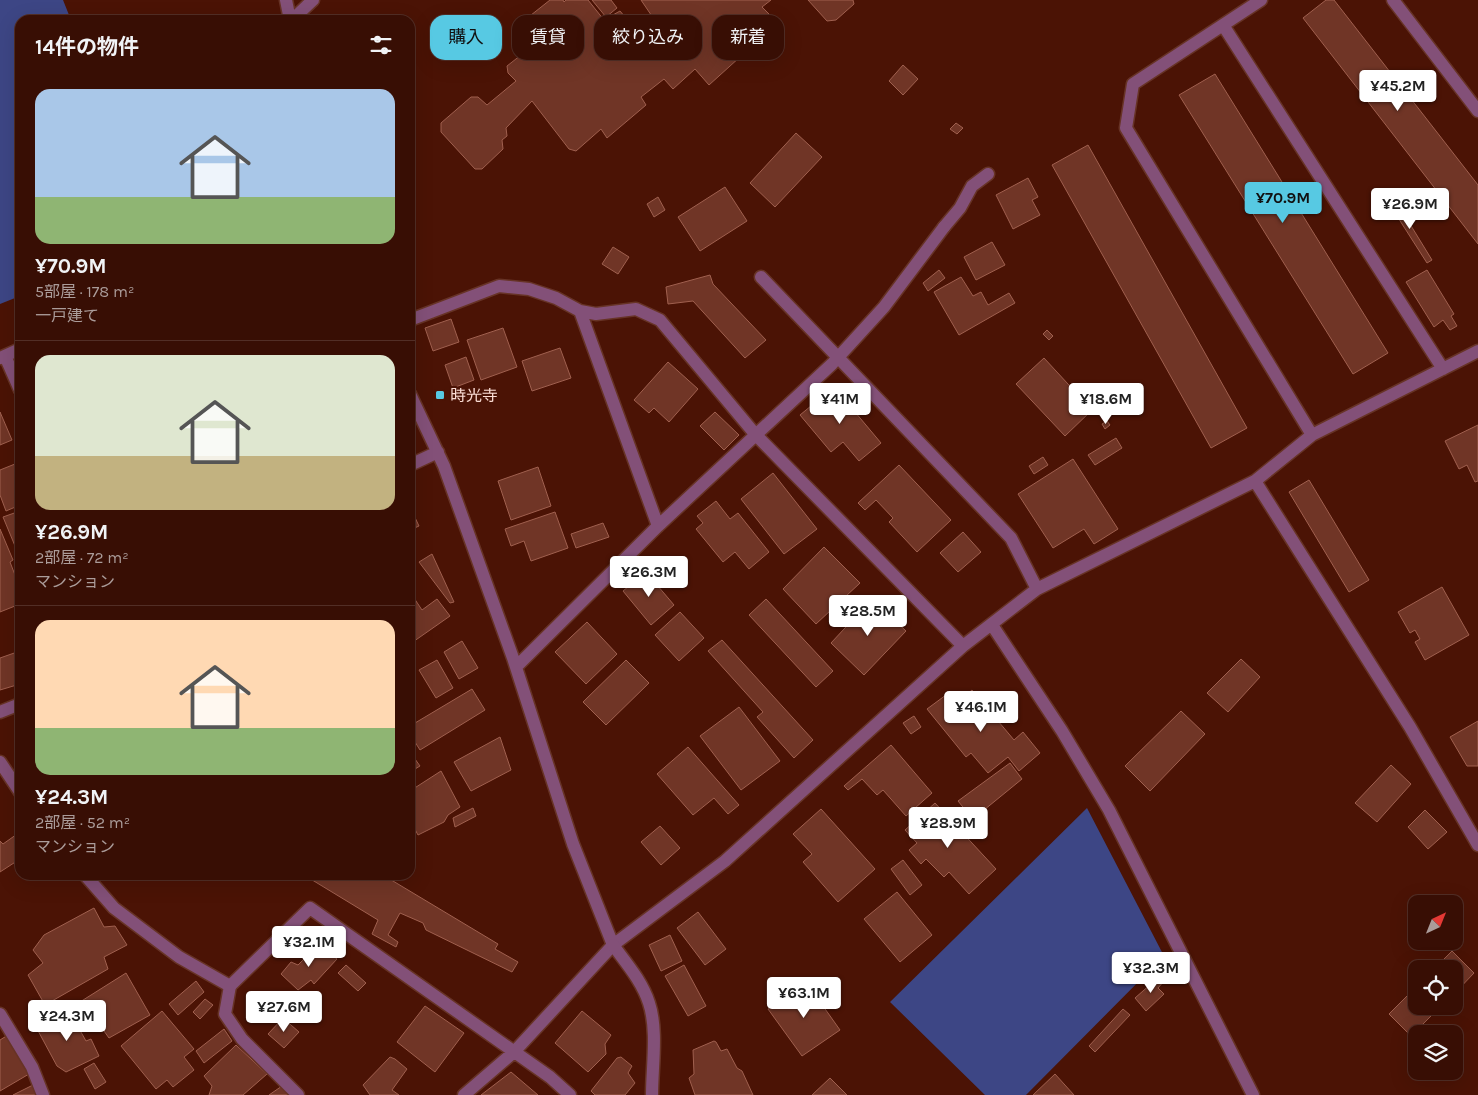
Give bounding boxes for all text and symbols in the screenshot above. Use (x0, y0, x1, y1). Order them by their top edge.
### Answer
chip: 購入 (430, 15, 502, 60)
chip: 賃貸 (512, 15, 584, 60)
chip: 絞り込み (594, 15, 702, 60)
chip: 新着 (712, 15, 784, 60)
icon: filters (367, 31, 395, 59)
text: 14件の物件 (35, 35, 139, 59)
pin: ¥45.2M (1357, 70, 1439, 112)
text: ¥45.2M (1370, 76, 1426, 95)
icon: home (170, 122, 260, 212)
pin: ¥70.9M (1242, 182, 1324, 224)
text: ¥70.9M (1256, 188, 1310, 207)
pin: ¥26.9M (1369, 188, 1451, 230)
text: ¥26.9M (1382, 194, 1438, 213)
text: ¥70.9M (35, 254, 107, 278)
text: 5部屋 · 178 m² (35, 282, 134, 301)
text: 一戸建て (35, 306, 99, 325)
pin: ¥41M (810, 382, 870, 425)
pin: ¥18.6M (1065, 382, 1147, 425)
place label: 時光寺 (450, 386, 498, 405)
icon: home (170, 387, 260, 477)
marker: 時光寺 (434, 389, 446, 401)
text: ¥41M (821, 389, 859, 408)
text: ¥18.6M (1080, 389, 1132, 408)
text: ¥26.9M (35, 520, 108, 544)
text: 2部屋 · 72 m² (35, 548, 129, 567)
pin: ¥26.3M (608, 556, 690, 598)
text: ¥26.3M (621, 562, 677, 581)
text: マンション (35, 572, 115, 591)
pin: ¥28.5M (827, 594, 909, 637)
text: ¥28.5M (840, 601, 896, 620)
icon: home (170, 652, 260, 742)
pin: ¥46.1M (940, 690, 1022, 733)
text: ¥46.1M (955, 697, 1007, 716)
text: ¥24.3M (35, 785, 108, 809)
pin: ¥28.9M (907, 806, 989, 849)
text: 2部屋 · 52 m² (35, 813, 130, 832)
text: ¥28.9M (920, 813, 976, 832)
text: マンション (35, 837, 115, 856)
north arrow (1408, 895, 1462, 950)
map controls (1408, 895, 1463, 1080)
pin: ¥32.1M (268, 926, 350, 968)
text: ¥32.1M (283, 932, 335, 951)
pin: ¥32.3M (1110, 952, 1192, 994)
text: ¥32.3M (1123, 958, 1179, 977)
button: locate (1408, 960, 1463, 1015)
pin: ¥63.1M (763, 976, 845, 1019)
text: ¥63.1M (778, 983, 830, 1002)
pin: ¥27.6M (243, 990, 325, 1033)
text: ¥27.6M (257, 997, 311, 1016)
pin: ¥24.3M (26, 1000, 108, 1042)
text: ¥24.3M (39, 1006, 95, 1025)
button: layers (1408, 1025, 1463, 1080)

